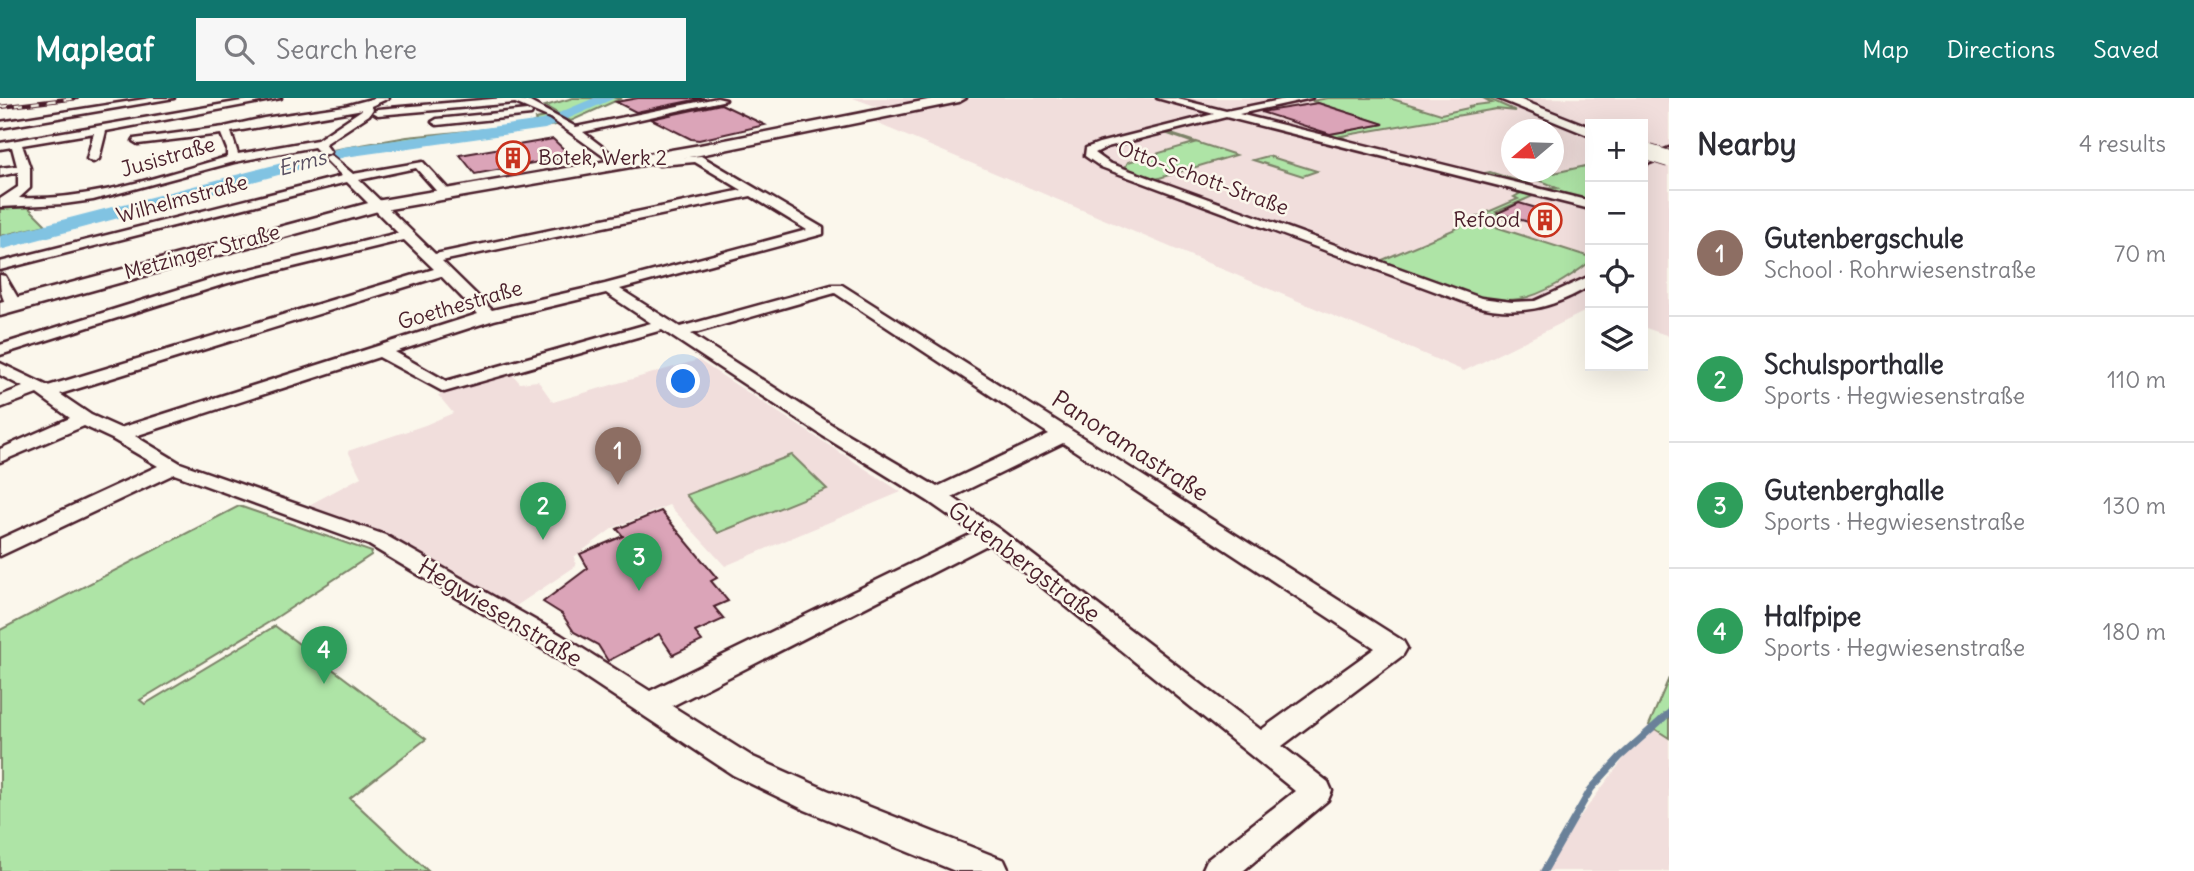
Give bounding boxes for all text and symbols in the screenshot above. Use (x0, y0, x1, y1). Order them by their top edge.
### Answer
search box (196, 18, 686, 81)
text: Mapleaf (35, 28, 154, 70)
icon: search (220, 30, 258, 68)
text: Search here (276, 33, 417, 66)
text: Map (1862, 34, 1909, 64)
text: Directions (1947, 34, 2055, 64)
text: Saved (2093, 34, 2159, 64)
north arrow (1501, 119, 1564, 182)
map controls (1585, 119, 1648, 371)
button: + (1585, 119, 1648, 182)
text: Nearby (1697, 125, 1797, 163)
text: 4 results (2079, 129, 2166, 158)
street label: Jusistraße (118, 130, 218, 183)
street label: Otto-Schott-Straße (1114, 134, 1293, 221)
building icon: Botek, Werk 2 (494, 139, 532, 177)
water label: Erms (275, 143, 330, 182)
place label: Botek, Werk 2 (538, 144, 667, 171)
street label: Wilhelmstraße (113, 168, 250, 229)
button: − (1585, 182, 1648, 245)
building icon: Refood (1526, 201, 1564, 239)
place label: Refood (1453, 206, 1520, 233)
street label: Metzinger Straße (121, 218, 283, 285)
text: Gutenbergschule (1764, 222, 1964, 255)
text: 1 (1715, 239, 1725, 268)
text: 70 m (2114, 239, 2166, 268)
button: locate (1585, 245, 1648, 308)
text: School · Rohrwiesenstraße (1764, 255, 2036, 284)
street label: Goethestraße (394, 274, 525, 335)
button: layers (1585, 308, 1648, 371)
text: Schulsporthalle (1764, 348, 1944, 381)
your location (666, 364, 700, 398)
text: 2 (1714, 365, 1726, 394)
text: 110 m (2107, 365, 2166, 394)
text: Sports · Hegwiesenstraße (1764, 381, 2025, 410)
street label: Panoramastraße (1046, 383, 1215, 507)
pin: 1 (595, 427, 641, 485)
text: Gutenberghalle (1764, 474, 1944, 507)
pin: 2 (520, 482, 566, 540)
text: 3 (1713, 491, 1727, 520)
text: 130 m (2103, 491, 2166, 520)
street label: Gutenbergstraße (942, 494, 1107, 628)
text: Sports · Hegwiesenstraße (1764, 507, 2025, 536)
pin: 3 (616, 533, 662, 591)
street label: Hegwiesenstraße (413, 551, 588, 673)
text: Halfpipe (1764, 600, 1861, 633)
text: 4 (1713, 617, 1727, 646)
text: 180 m (2103, 617, 2166, 646)
pin: 4 (301, 626, 347, 684)
text: Sports · Hegwiesenstraße (1764, 633, 2025, 662)

